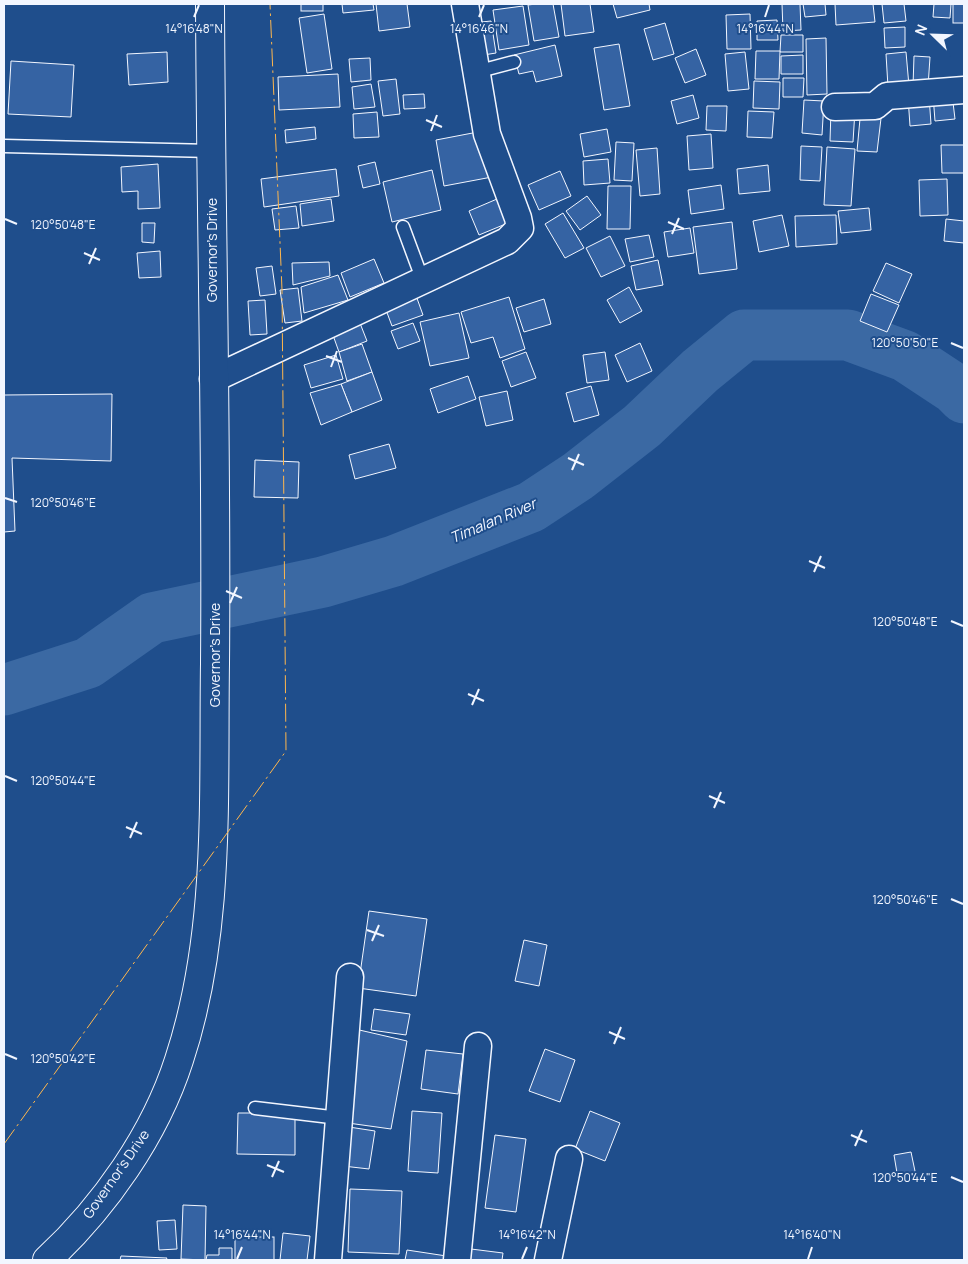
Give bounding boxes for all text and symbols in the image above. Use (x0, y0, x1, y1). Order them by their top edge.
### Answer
north arrow (908, 10, 958, 60)
text: 14°16'48"N (165, 20, 223, 37)
text: 14°16'46"N (450, 20, 508, 37)
text: 14°16'44"N (736, 20, 794, 37)
text: N (910, 21, 931, 38)
street label: Governor's Drive (202, 198, 221, 302)
text: 120°50'48"E (30, 216, 96, 233)
text: 120°50'50"E (872, 334, 939, 351)
water label: Timalan River (446, 492, 541, 548)
text: 120°50'46"E (30, 494, 96, 511)
street label: Governor's Drive (205, 603, 224, 707)
text: 120°50'48"E (872, 613, 938, 630)
text: 120°50'44"E (30, 772, 96, 789)
text: 120°50'46"E (872, 891, 938, 908)
text: 120°50'42"E (30, 1050, 96, 1067)
street label: Governor's Drive (78, 1126, 153, 1222)
text: 120°50'44"E (872, 1169, 938, 1186)
text: 14°16'44"N (213, 1226, 271, 1243)
text: 14°16'42"N (498, 1226, 556, 1243)
text: 14°16'40"N (783, 1226, 841, 1243)

